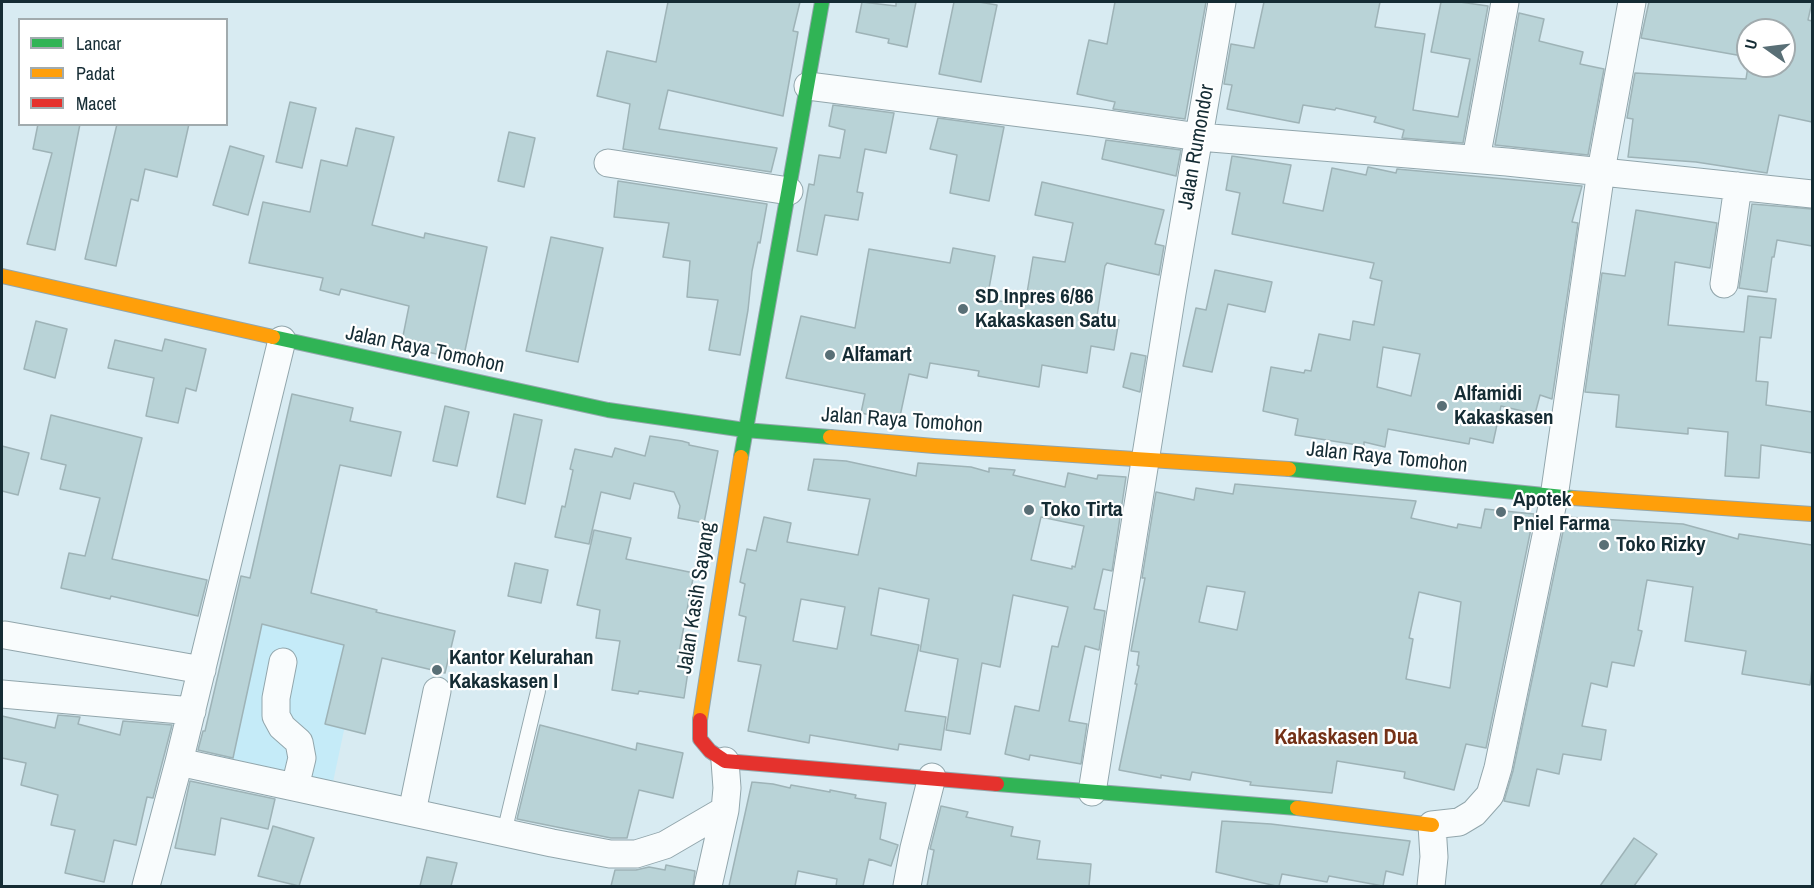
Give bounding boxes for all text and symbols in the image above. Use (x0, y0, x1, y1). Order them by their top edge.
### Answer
legend (18, 18, 228, 126)
north arrow (1736, 18, 1796, 78)
text: Lancar (76, 31, 121, 56)
text: U (1739, 37, 1762, 51)
text: Padat (76, 61, 115, 86)
street label: Jalan Rumondor (1174, 83, 1220, 211)
text: Macet (76, 91, 116, 116)
place label: SD Inpres 6/86 Kakaskasen Satu (975, 284, 1117, 334)
marker: SD Inpres 6/86 Kakaskasen Satu (956, 302, 970, 316)
street label: Jalan Raya Tomohon (343, 321, 507, 379)
place label: Alfamart (842, 342, 912, 368)
marker: Alfamart (823, 348, 837, 362)
place label: Alfamidi Kakaskasen (1454, 381, 1554, 431)
marker: Alfamidi Kakaskasen (1435, 399, 1449, 413)
street label: Jalan Raya Tomohon (820, 403, 984, 439)
street label: Jalan Raya Tomohon (1305, 437, 1469, 479)
place label: Apotek Pniel Farma (1513, 487, 1610, 537)
place label: Toko Tirta (1041, 497, 1123, 523)
marker: Toko Tirta (1022, 503, 1036, 517)
marker: Apotek Pniel Farma (1494, 505, 1508, 519)
street label: Jalan Kasih Sayang (673, 520, 721, 676)
place label: Toko Rizky (1616, 532, 1706, 558)
marker: Toko Rizky (1597, 538, 1611, 552)
place label: Kantor Kelurahan Kakaskasen I (449, 645, 593, 695)
marker: Kantor Kelurahan Kakaskasen I (430, 663, 444, 677)
district label: Kakaskasen Dua (1274, 725, 1418, 751)

